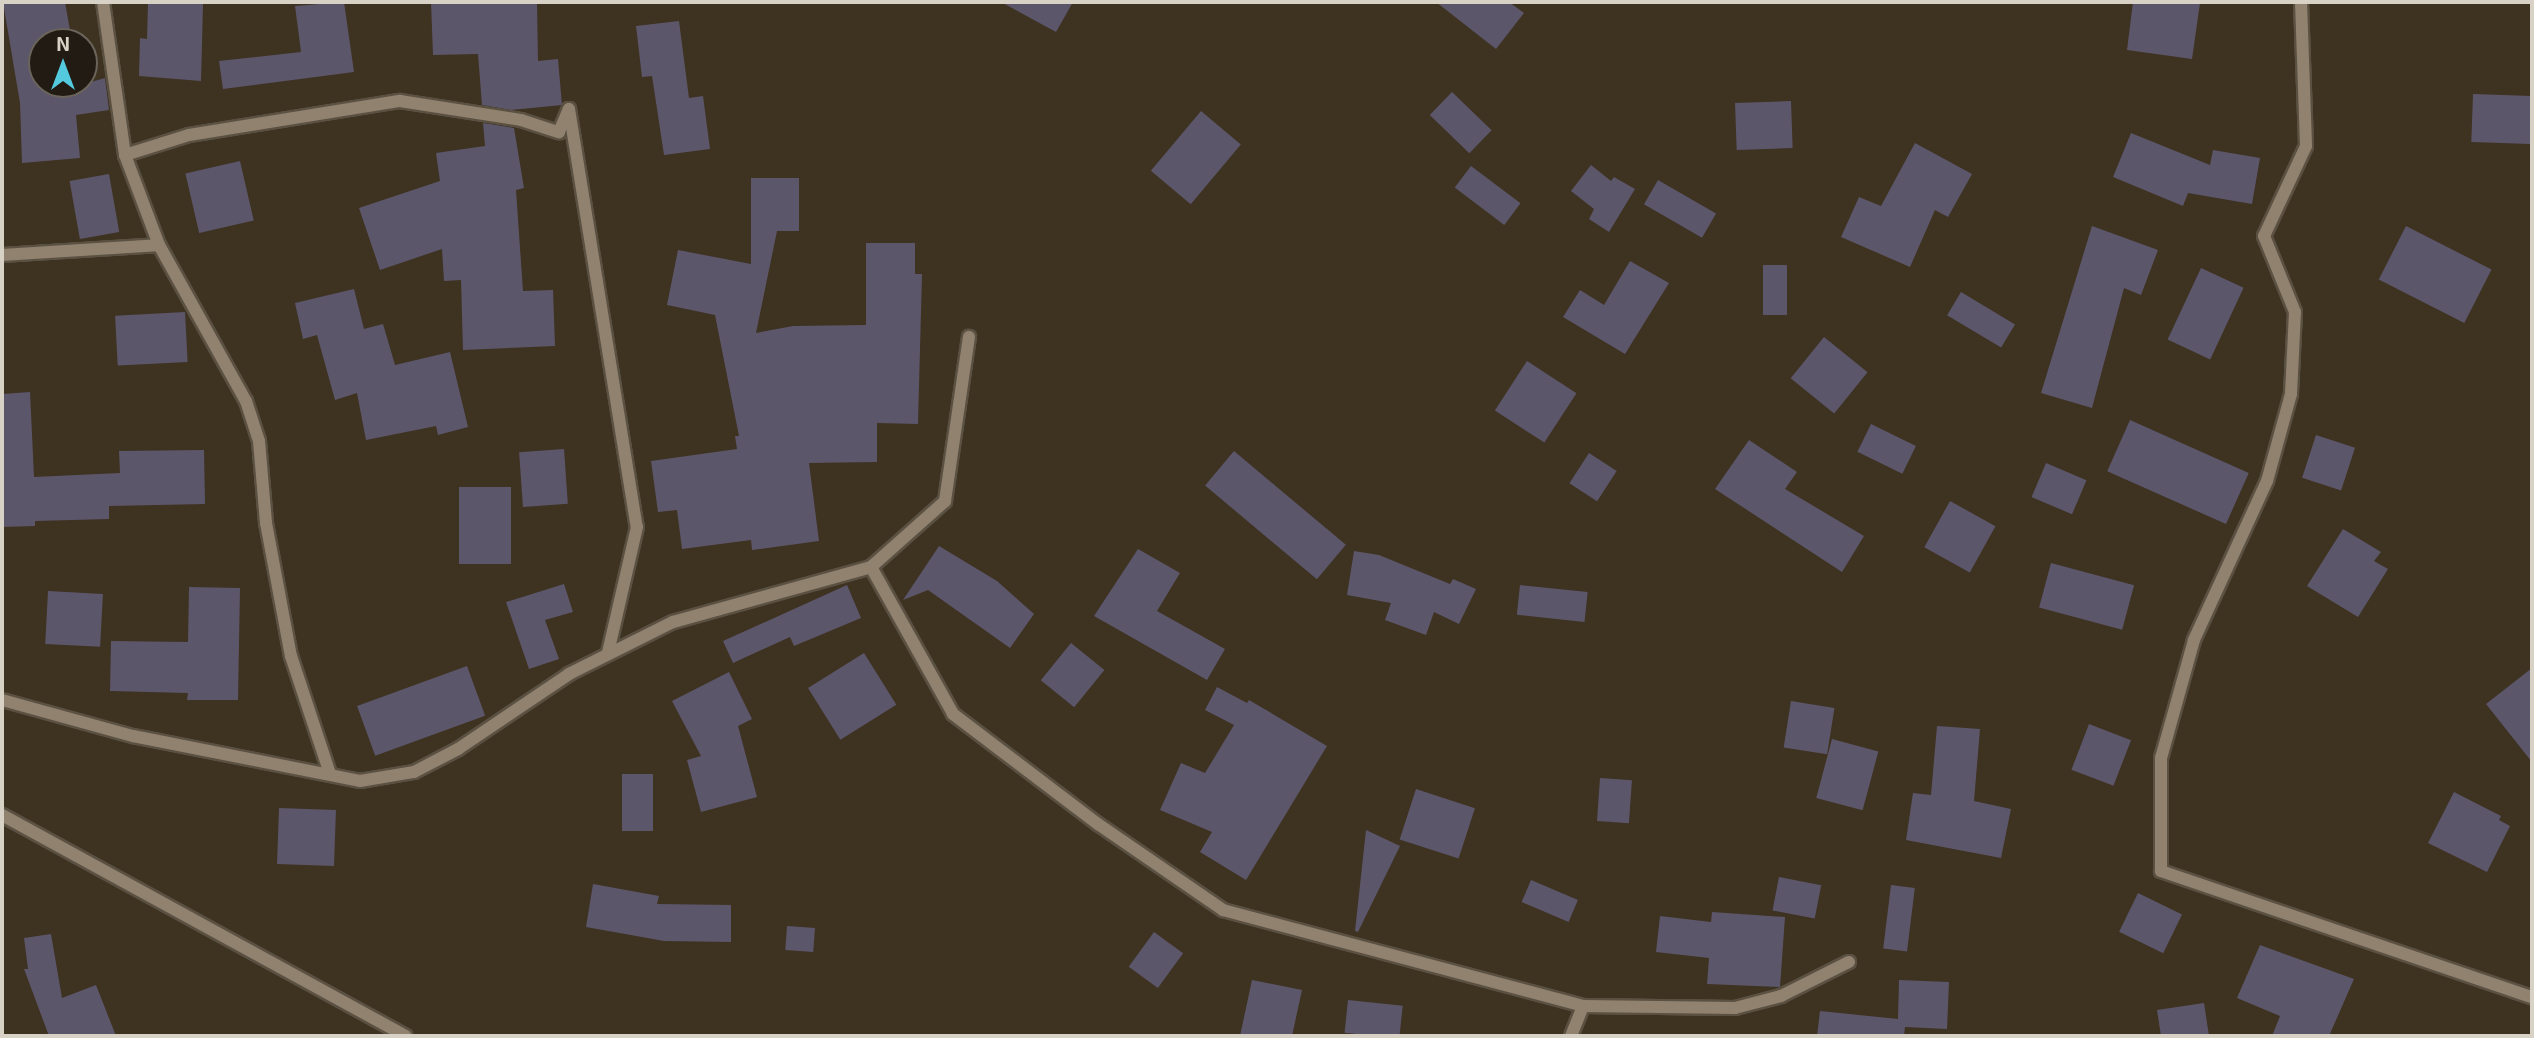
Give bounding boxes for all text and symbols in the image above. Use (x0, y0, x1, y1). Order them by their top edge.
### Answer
north arrow (28, 28, 98, 98)
text: N (56, 32, 70, 55)

